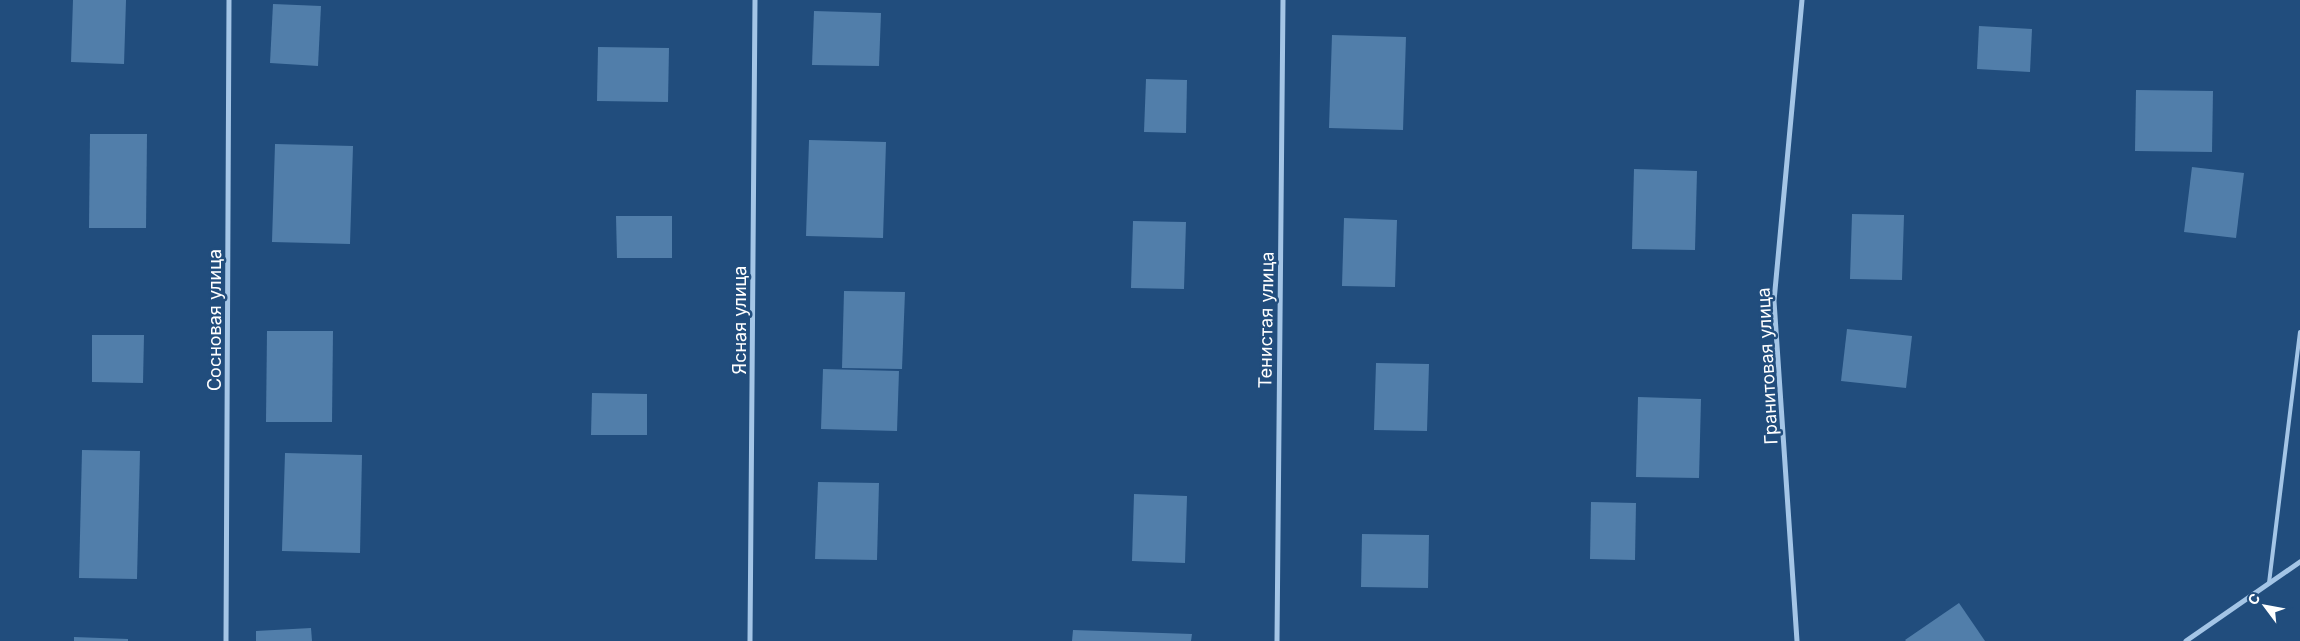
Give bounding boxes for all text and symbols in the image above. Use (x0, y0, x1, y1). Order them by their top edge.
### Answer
street label: Сосновая улица (204, 249, 225, 391)
street label: Тенистая улица (1254, 251, 1278, 389)
street label: Ясная улица (729, 266, 750, 374)
street label: Гранитовая улица (1752, 287, 1782, 445)
north arrow (2240, 581, 2290, 631)
text: С (2244, 590, 2264, 608)

